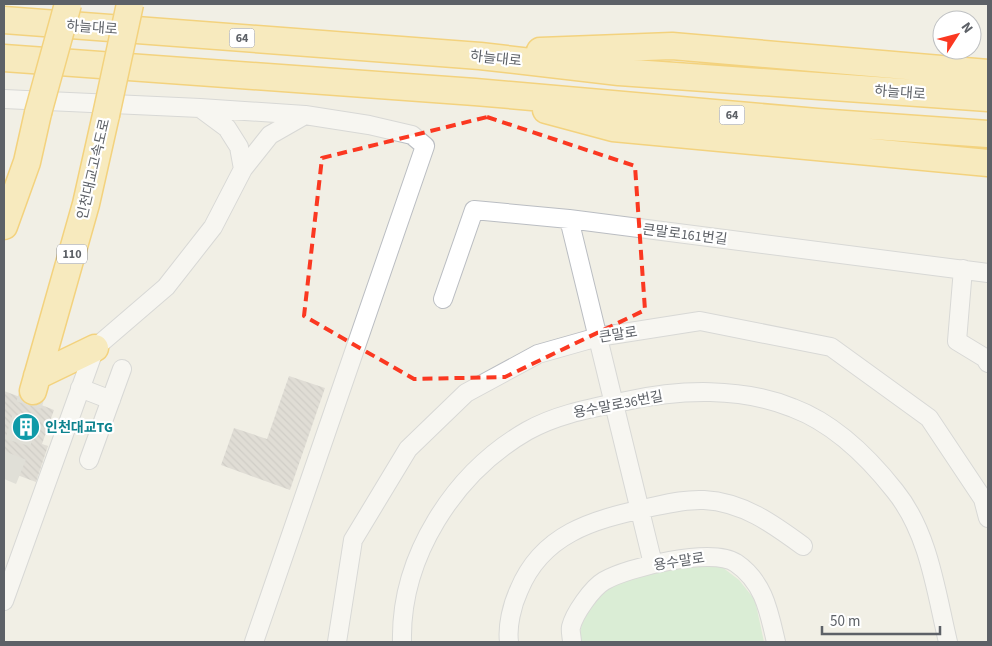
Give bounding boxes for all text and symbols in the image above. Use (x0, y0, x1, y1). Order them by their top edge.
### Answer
north arrow (932, 10, 982, 60)
street label: 하늘대로 (66, 16, 118, 40)
text: N (956, 18, 978, 38)
road number: 64 (230, 28, 254, 48)
street label: 하늘대로 (469, 46, 523, 72)
street label: 하늘대로 (874, 81, 926, 105)
road number: 64 (720, 106, 744, 124)
street label: 인천대교고속도로 (73, 117, 115, 222)
street label: 큰말로161번길 (641, 220, 728, 250)
road number: 110 (57, 244, 87, 264)
street label: 큰말로 (598, 322, 639, 348)
street label: 용수말로36번길 (572, 386, 665, 423)
building icon: 인천대교TG (11, 412, 41, 442)
place label: 인천대교TG (45, 418, 113, 438)
street label: 용수말로 (652, 548, 706, 576)
scale bar (822, 604, 940, 636)
text: 50 m (830, 611, 860, 632)

